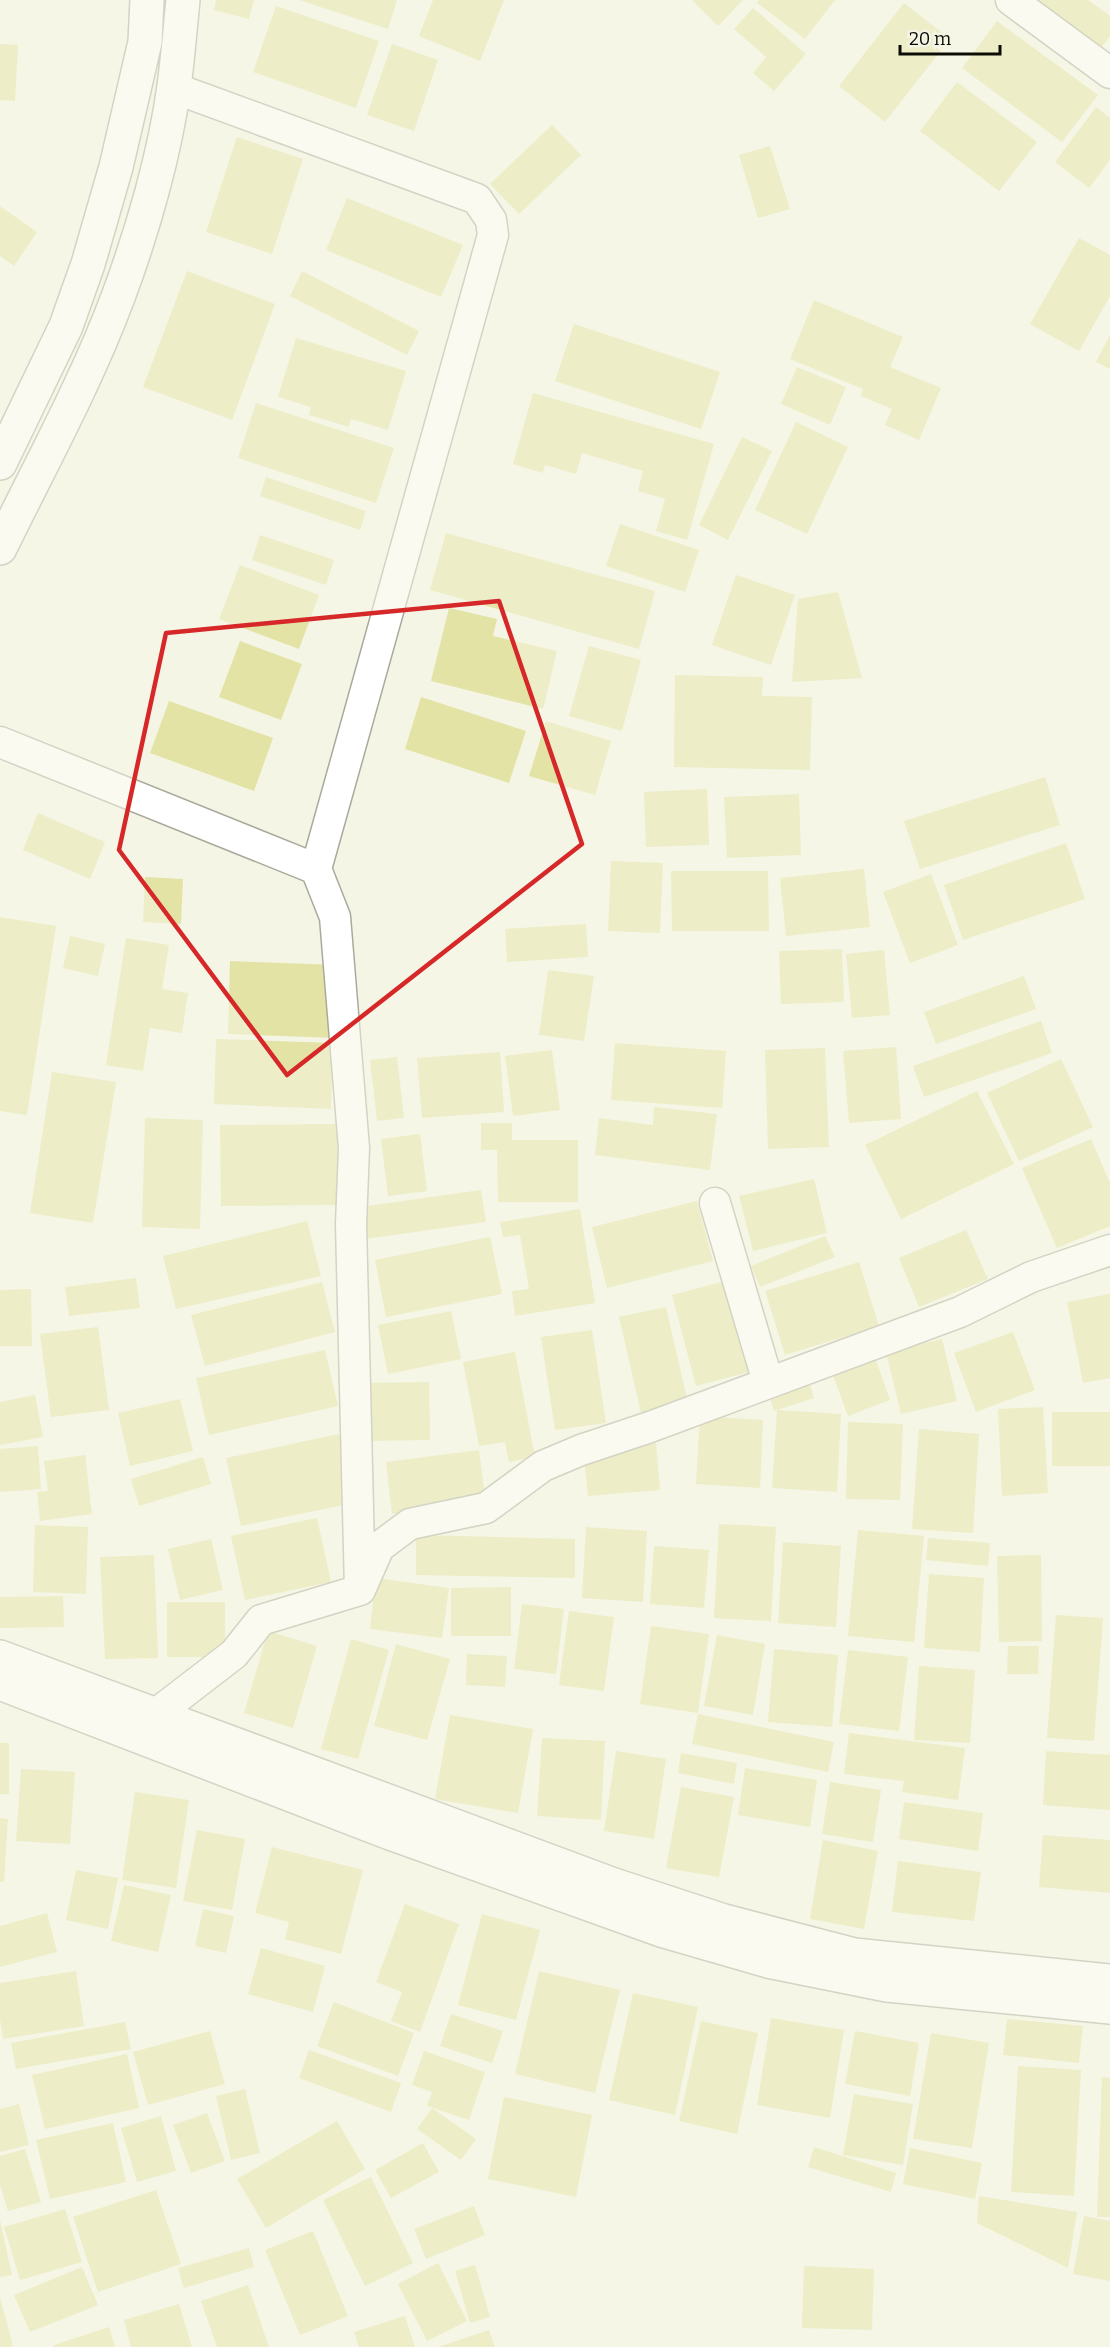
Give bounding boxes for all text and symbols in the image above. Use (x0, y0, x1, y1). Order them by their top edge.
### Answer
scale bar (900, 18, 1000, 56)
text: 20 m (909, 28, 951, 50)

